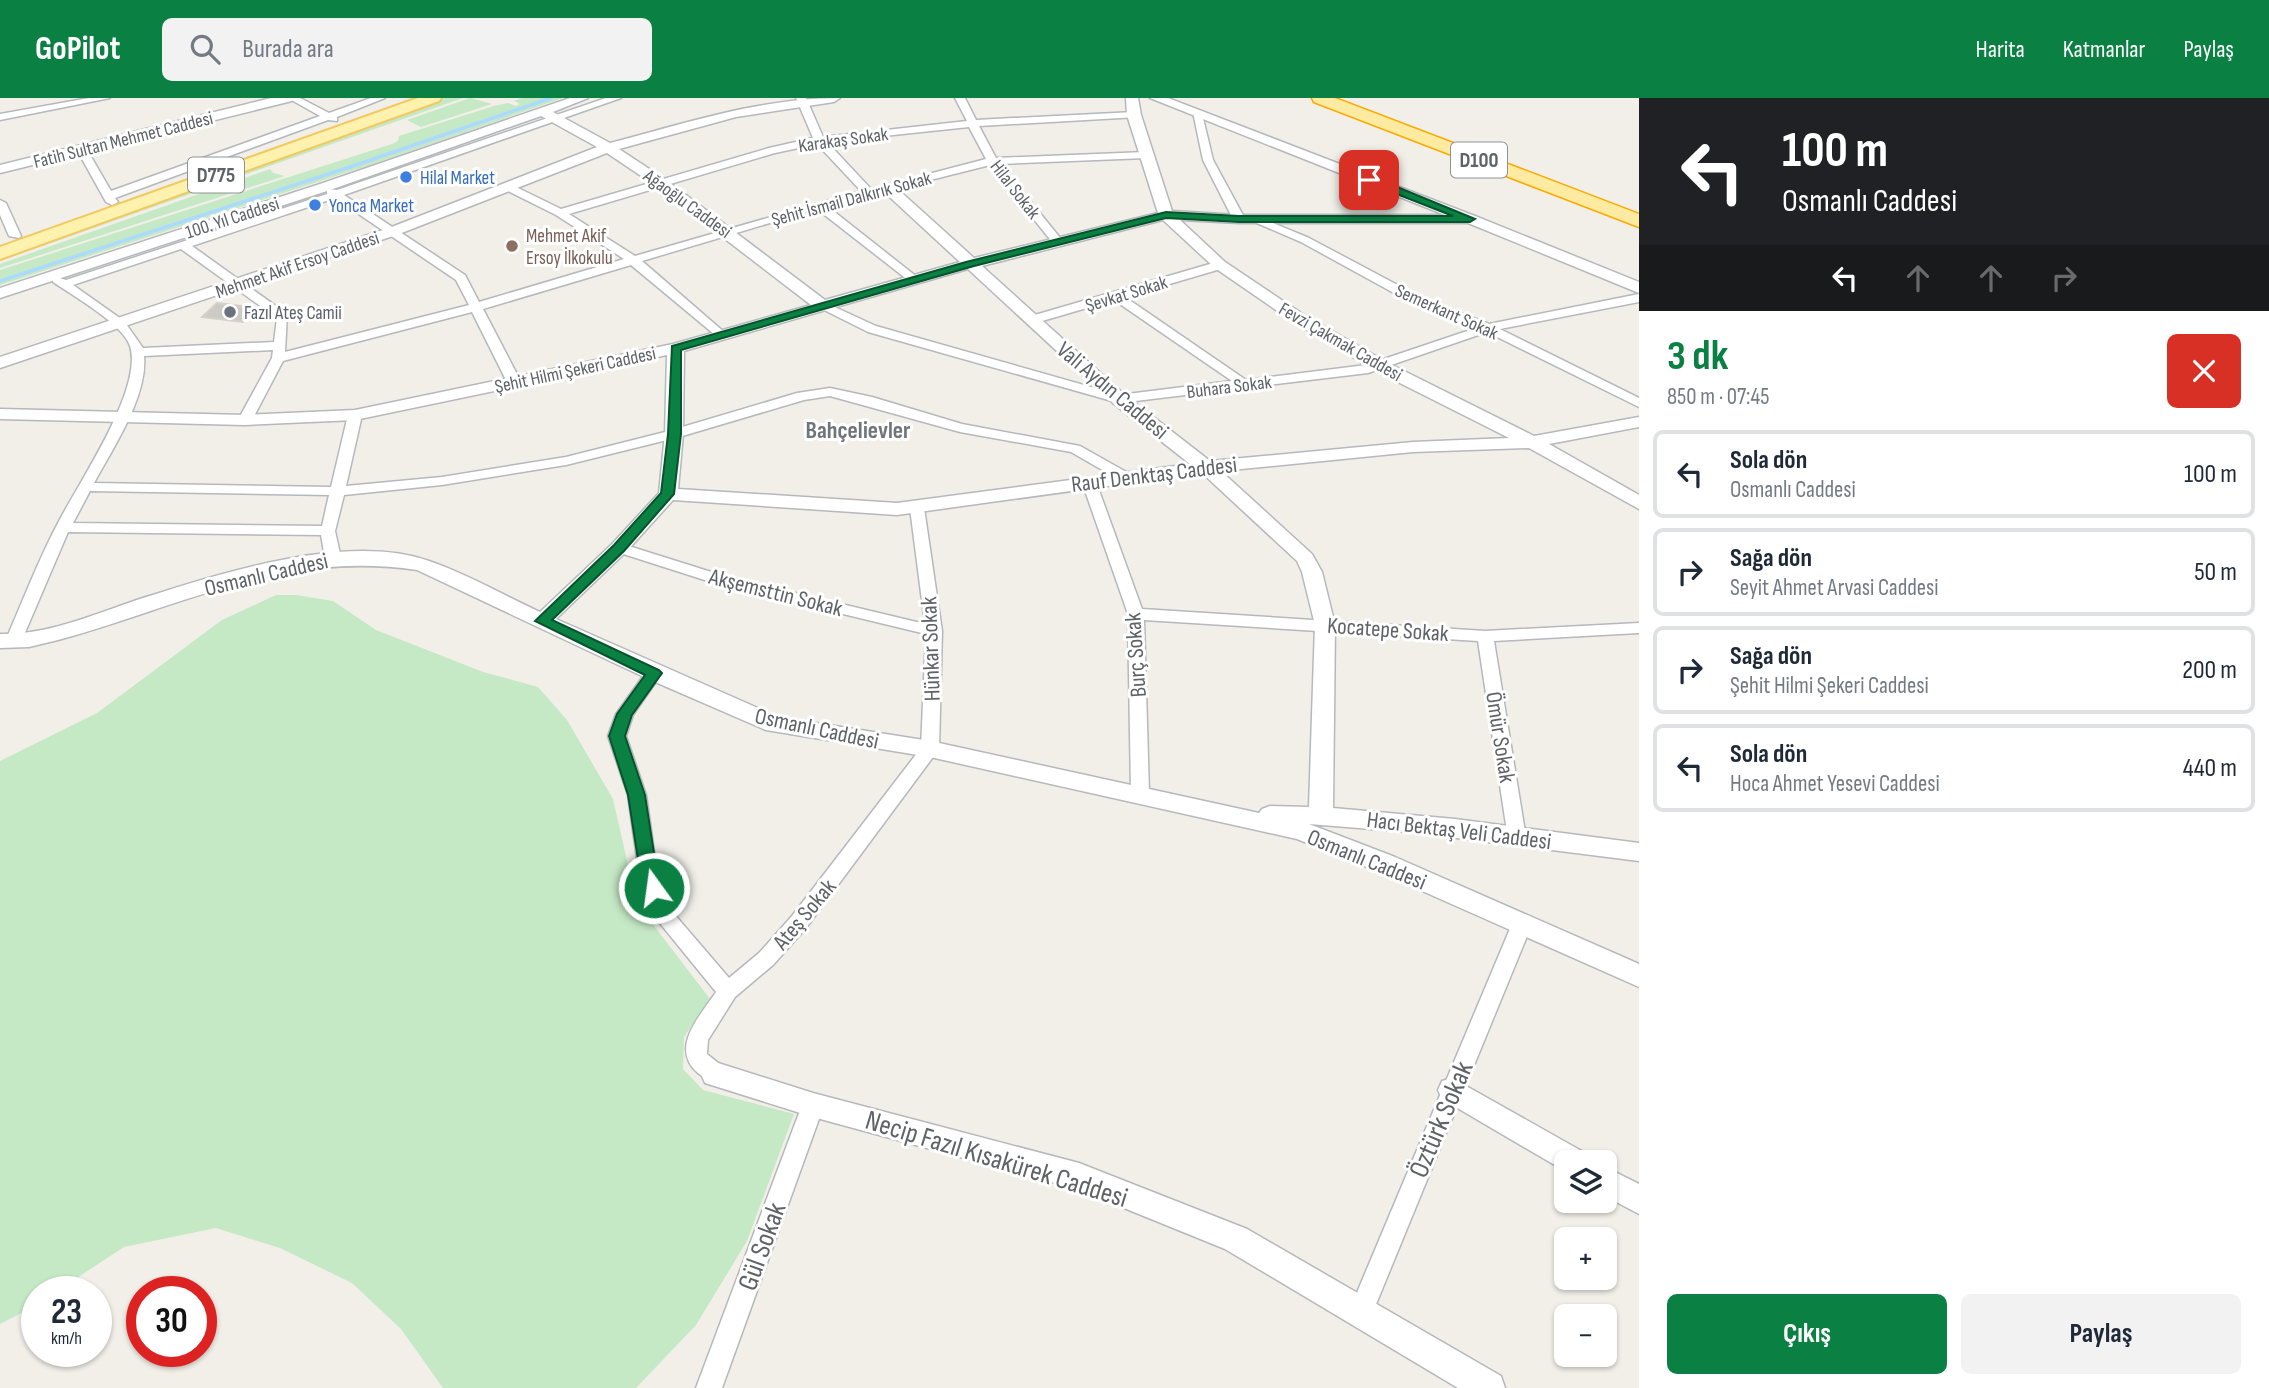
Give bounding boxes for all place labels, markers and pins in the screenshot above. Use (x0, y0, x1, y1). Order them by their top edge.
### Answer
pin (1339, 150, 1399, 210)
place label: Hilal Market (420, 167, 495, 190)
marker: Hilal Market (398, 169, 414, 185)
place label: Yonca Market (329, 195, 414, 218)
marker: Yonca Market (307, 197, 323, 213)
place label: Mehmet Akif Ersoy İlkokulu (526, 225, 613, 270)
marker: Mehmet Akif Ersoy İlkokulu (504, 238, 520, 254)
place label: Fazıl Ateş Camii (244, 302, 342, 325)
marker: Fazıl Ateş Camii (222, 304, 238, 320)

